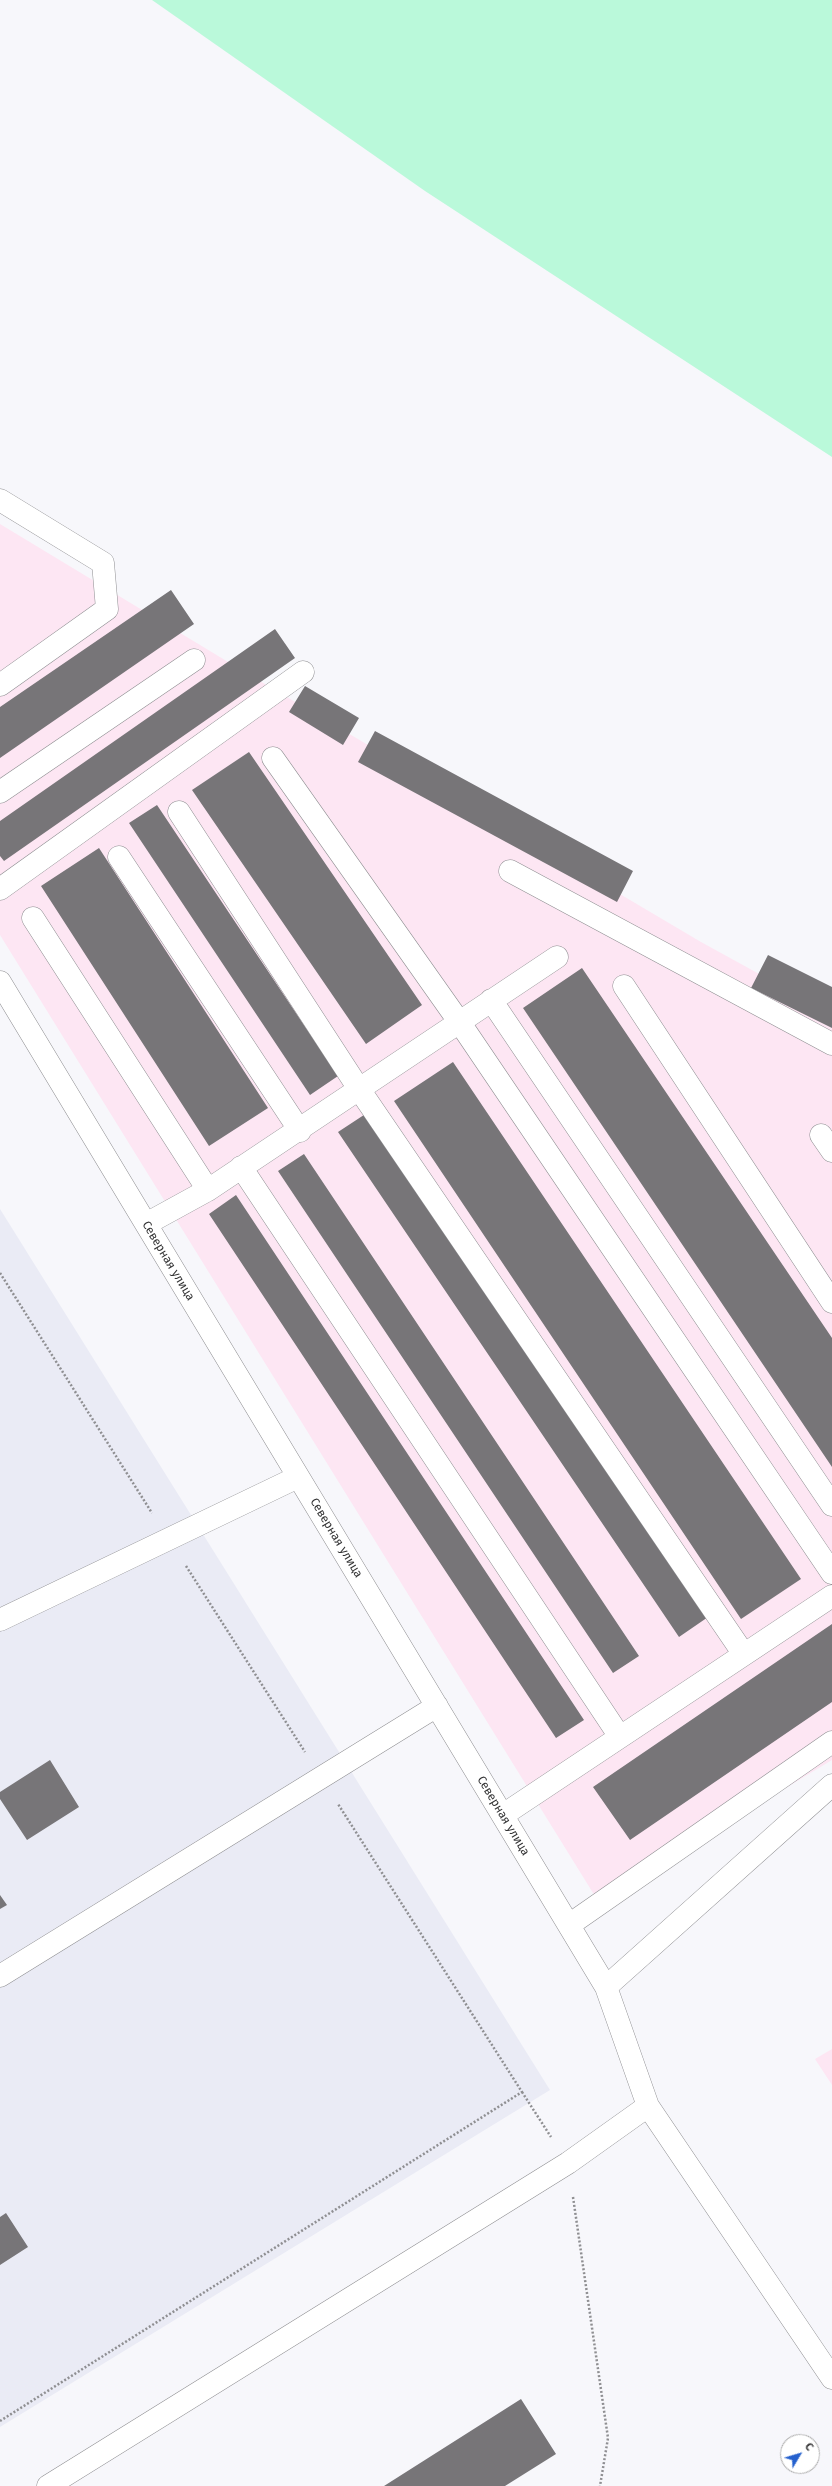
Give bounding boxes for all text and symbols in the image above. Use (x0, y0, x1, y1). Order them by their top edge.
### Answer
street label: Северная улица (139, 1219, 197, 1303)
street label: Северная улица (307, 1496, 365, 1580)
street label: Северная улица (474, 1774, 532, 1858)
north arrow (780, 2434, 820, 2474)
text: С (802, 2440, 816, 2453)

